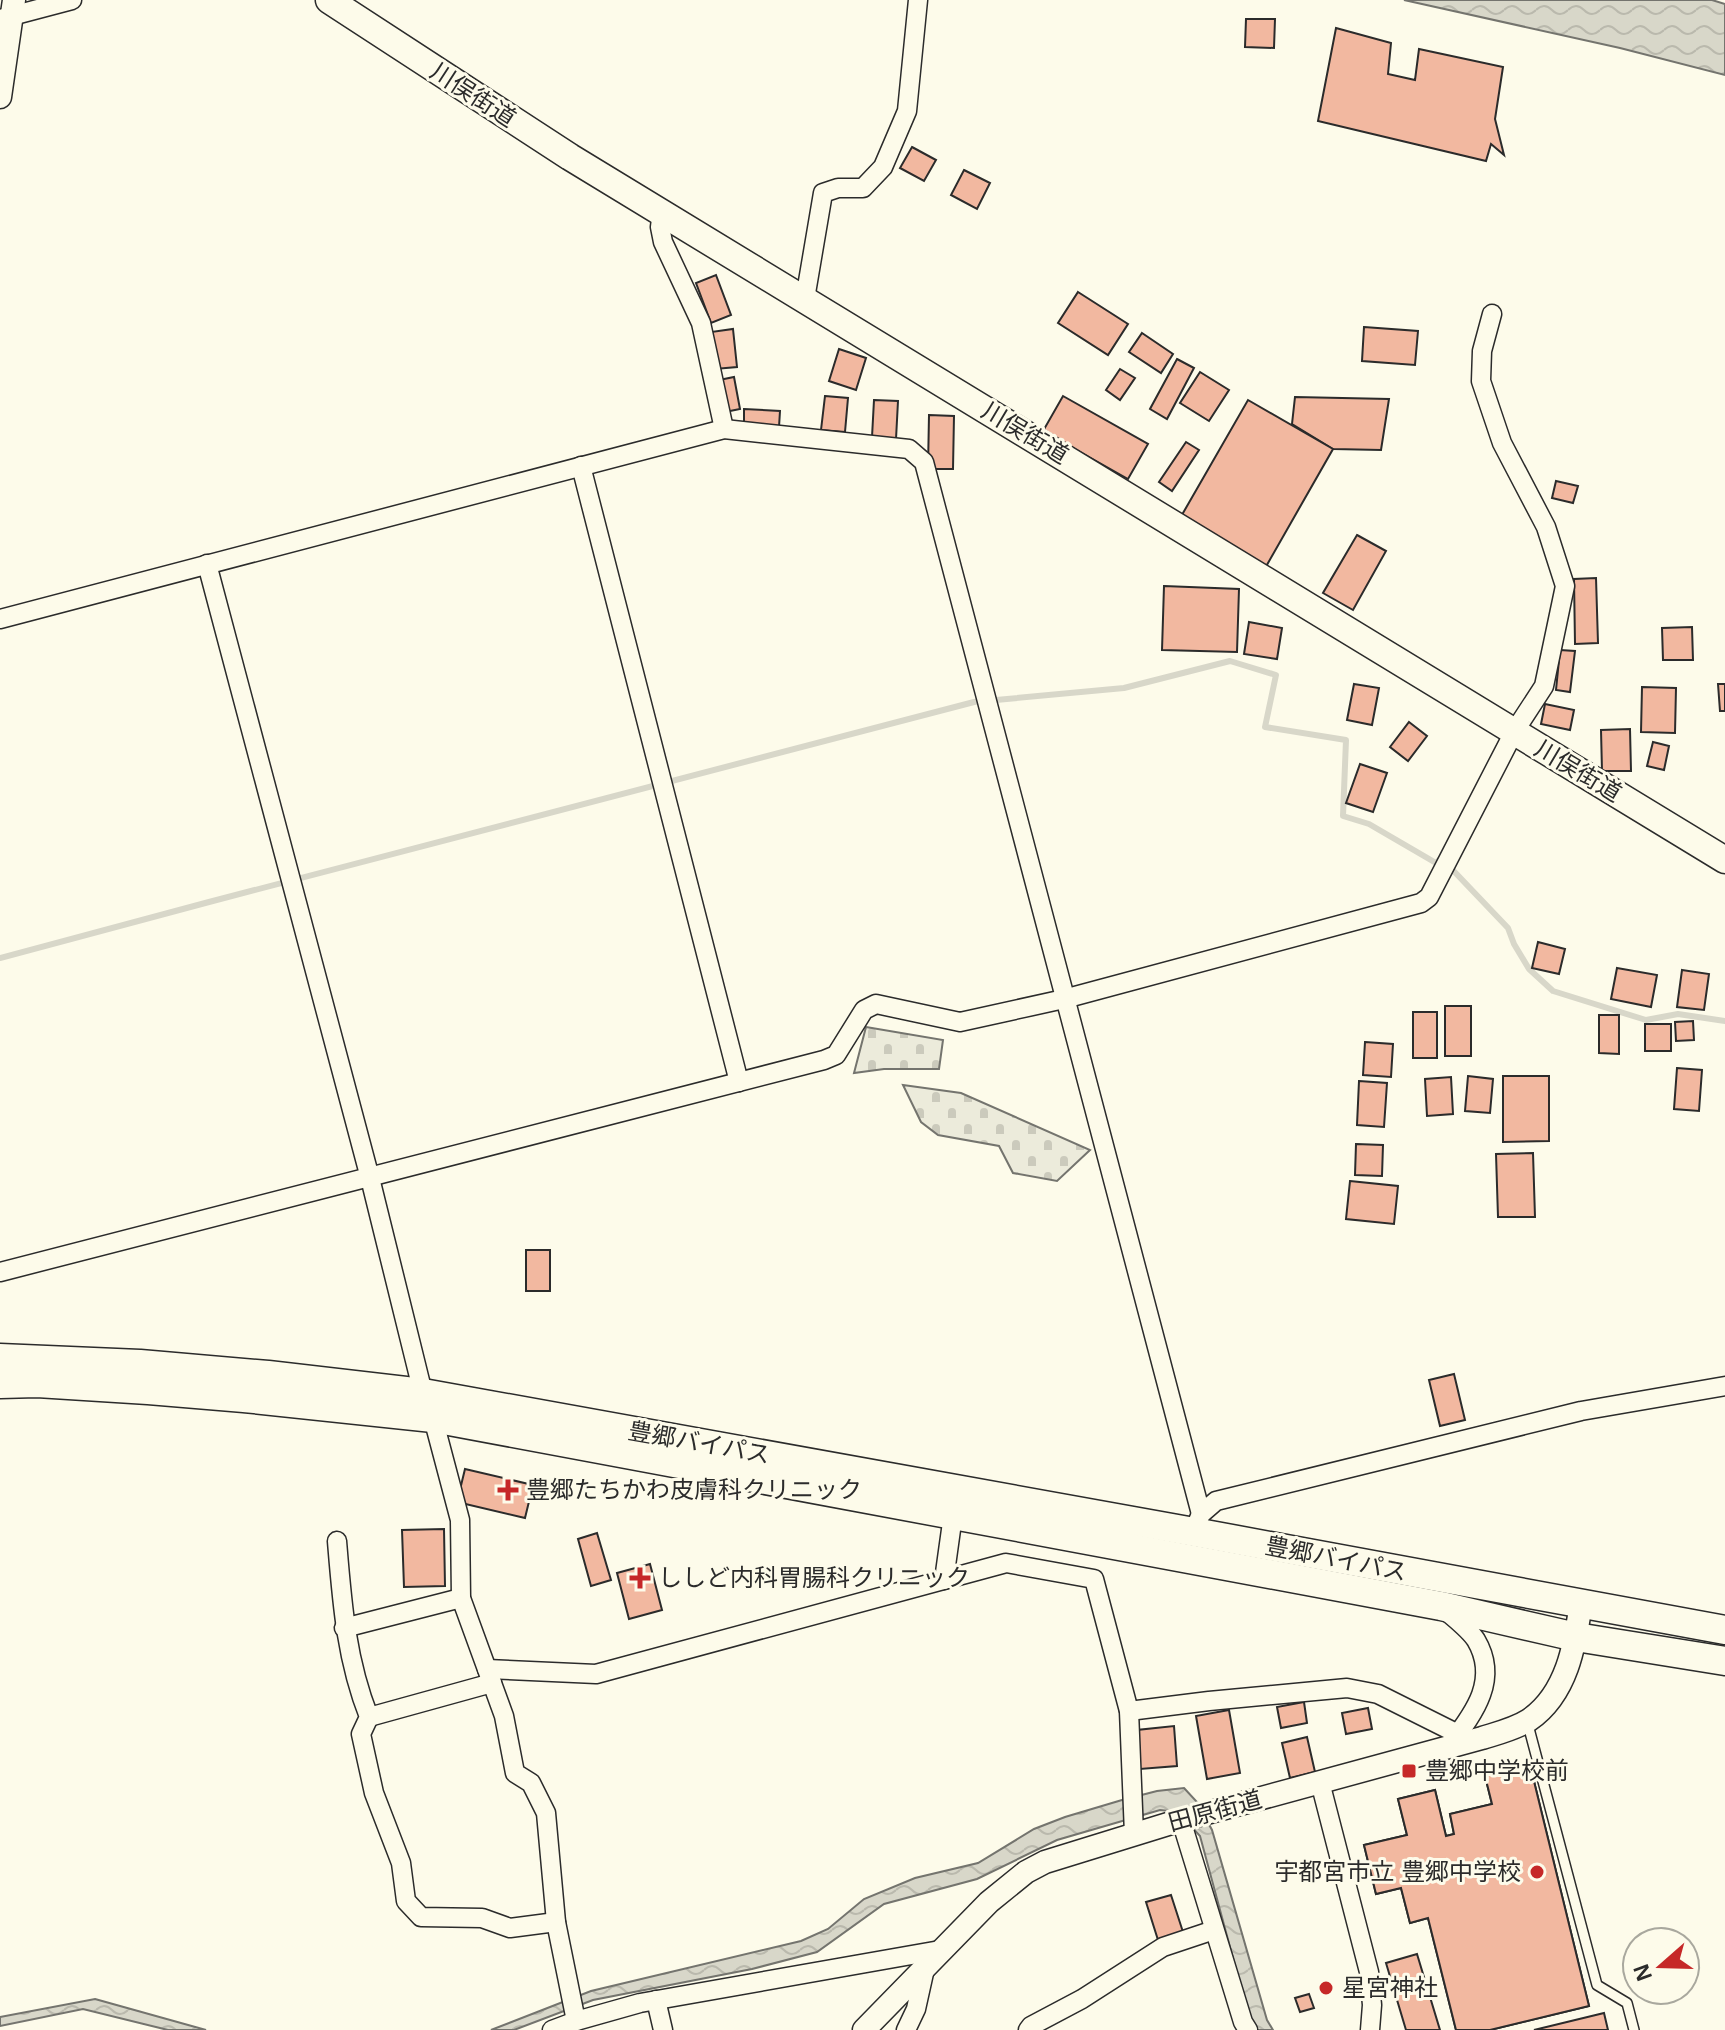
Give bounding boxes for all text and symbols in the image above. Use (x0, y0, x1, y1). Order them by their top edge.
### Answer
street label: 川俣街道 (426, 57, 521, 132)
street label: 川俣街道 (977, 396, 1073, 469)
street label: 川俣街道 (1530, 734, 1626, 807)
street label: 豊郷バイパス (626, 1417, 772, 1468)
place label: 豊郷たちかわ皮膚科クリニック (526, 1476, 862, 1503)
marker: 豊郷たちかわ皮膚科クリニック (497, 1479, 519, 1501)
street label: 豊郷バイパス (1263, 1532, 1409, 1585)
place label: ししど内科胃腸科クリニック (658, 1564, 970, 1591)
marker: ししど内科胃腸科クリニック (629, 1567, 651, 1589)
place label: 豊郷中学校前 (1425, 1757, 1569, 1784)
marker: 豊郷中学校前 (1400, 1762, 1418, 1780)
street label: 田原街道 (1165, 1785, 1265, 1836)
place label: 宇都宮市立 豊郷中学校 (1274, 1858, 1521, 1885)
marker: 宇都宮市立 豊郷中学校 (1528, 1863, 1546, 1881)
north arrow (1621, 1926, 1701, 2006)
text: N (1628, 1961, 1657, 1984)
place label: 星宮神社 (1342, 1974, 1438, 2001)
marker: 星宮神社 (1317, 1979, 1335, 1997)

